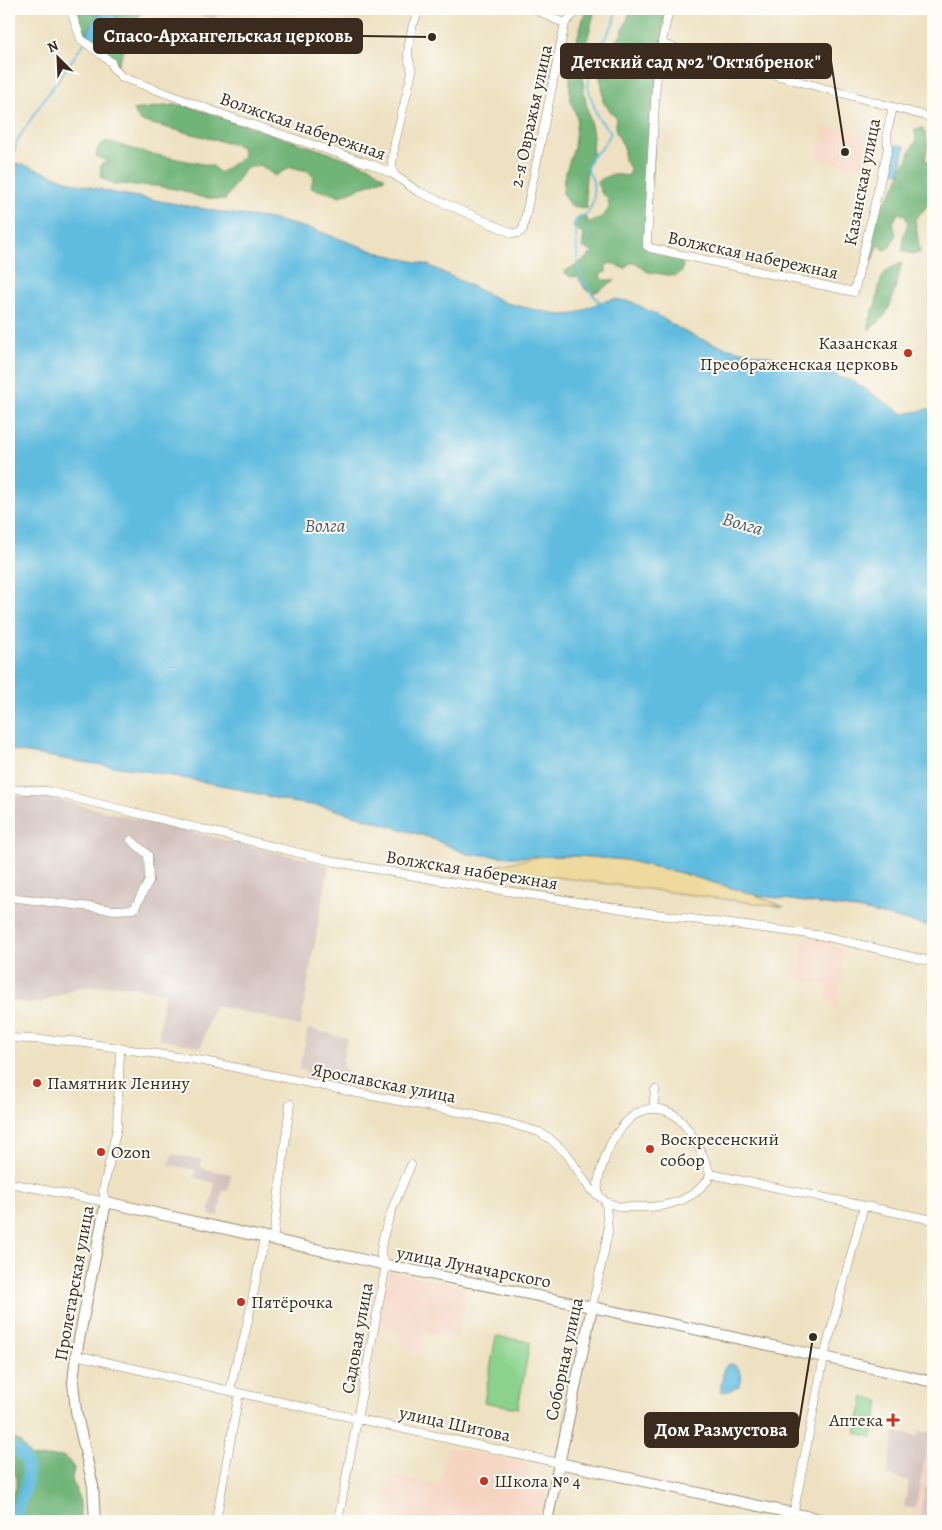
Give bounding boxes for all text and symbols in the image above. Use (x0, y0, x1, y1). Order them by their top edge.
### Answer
callout: Спасо-Архангельская церковь (94, 19, 362, 53)
text: Спасо-Архангельская церковь (104, 23, 353, 49)
north arrow (32, 32, 82, 82)
text: N (44, 36, 61, 57)
street label: 2-я Овражья улица (504, 42, 558, 190)
callout: Детский сад №2 "Октябренок" (561, 44, 831, 78)
text: Детский сад №2 "Октябренок" (571, 49, 821, 75)
street label: Волжская набережная (217, 86, 389, 166)
street label: Казанская улица (838, 116, 886, 248)
street label: Волжская набережная (665, 225, 841, 285)
place label: Казанская Преображенская церковь (700, 331, 898, 376)
marker: Казанская Преображенская церковь (902, 347, 914, 359)
water label: Волга (719, 506, 766, 542)
water label: Волга (304, 513, 346, 539)
street label: Волжская набережная (384, 845, 560, 895)
street label: Ярославская улица (310, 1057, 459, 1109)
place label: Памятник Ленину (47, 1071, 190, 1095)
marker: Памятник Ленину (31, 1077, 43, 1089)
place label: Воскресенский собор (660, 1127, 779, 1172)
place label: Ozon (111, 1140, 151, 1164)
marker: Воскресенский собор (644, 1143, 656, 1155)
marker: Ozon (95, 1146, 107, 1158)
street label: Пролетарская улица (49, 1203, 100, 1363)
street label: улица Луначарского (394, 1240, 553, 1294)
street label: Садовая улица (335, 1280, 379, 1396)
place label: Пятёрочка (251, 1290, 334, 1314)
street label: Соборная улица (539, 1295, 589, 1423)
marker: Пятёрочка (235, 1296, 247, 1308)
street label: улица Шитова (396, 1400, 513, 1448)
place label: Аптека (828, 1408, 884, 1432)
callout: Дом Размустова (645, 1413, 798, 1447)
marker: Аптека (887, 1414, 899, 1426)
text: Дом Размустова (654, 1417, 789, 1443)
place label: Школа № 4 (494, 1469, 581, 1493)
marker: Школа № 4 (478, 1475, 490, 1487)

